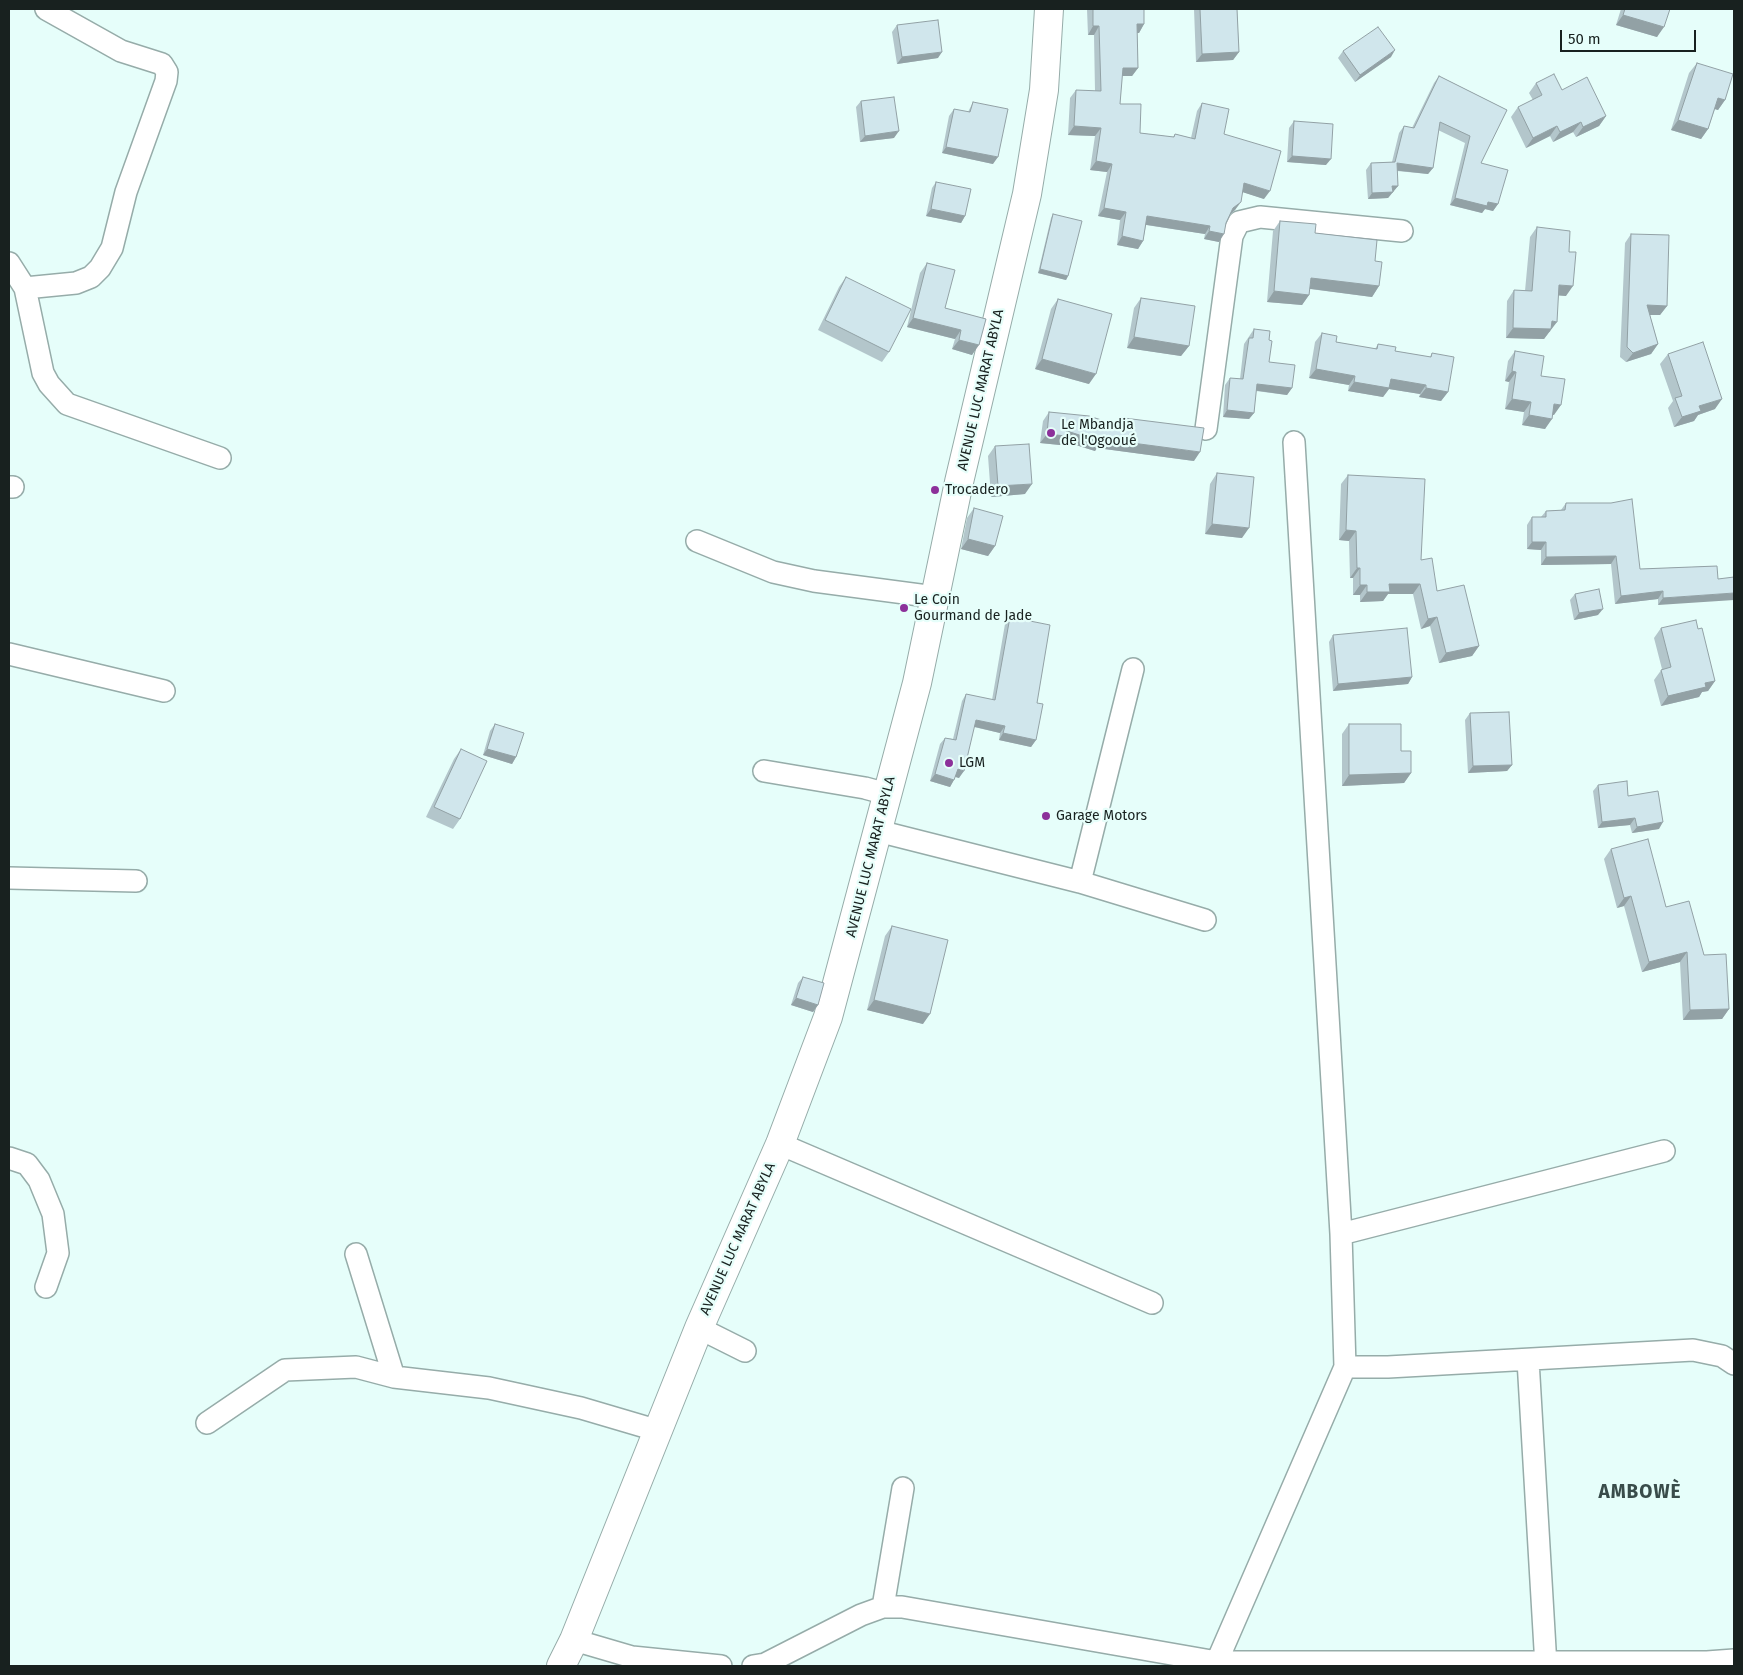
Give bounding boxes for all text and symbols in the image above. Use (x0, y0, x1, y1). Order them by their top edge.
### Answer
scale bar (1563, 20, 1699, 52)
text: 50 m (1568, 30, 1601, 48)
street label: AVENUE LUC MARAT ABYLA (954, 308, 1008, 472)
place label: Le Mbandja de l'Ogooué (1061, 417, 1137, 450)
marker: Le Mbandja de l'Ogooué (1045, 427, 1057, 439)
place label: Trocadero (945, 482, 1008, 498)
marker: Trocadero (929, 484, 941, 496)
place label: Le Coin Gourmand de Jade (914, 592, 1032, 624)
marker: Le Coin Gourmand de Jade (898, 602, 910, 614)
place label: LGM (959, 755, 985, 771)
marker: LGM (943, 757, 955, 769)
street label: AVENUE LUC MARAT ABYLA (843, 775, 899, 939)
place label: Garage Motors (1056, 808, 1147, 824)
marker: Garage Motors (1040, 810, 1052, 822)
street label: AVENUE LUC MARAT ABYLA (697, 1160, 779, 1318)
district label: AMBOWÈ (1598, 1482, 1682, 1504)

